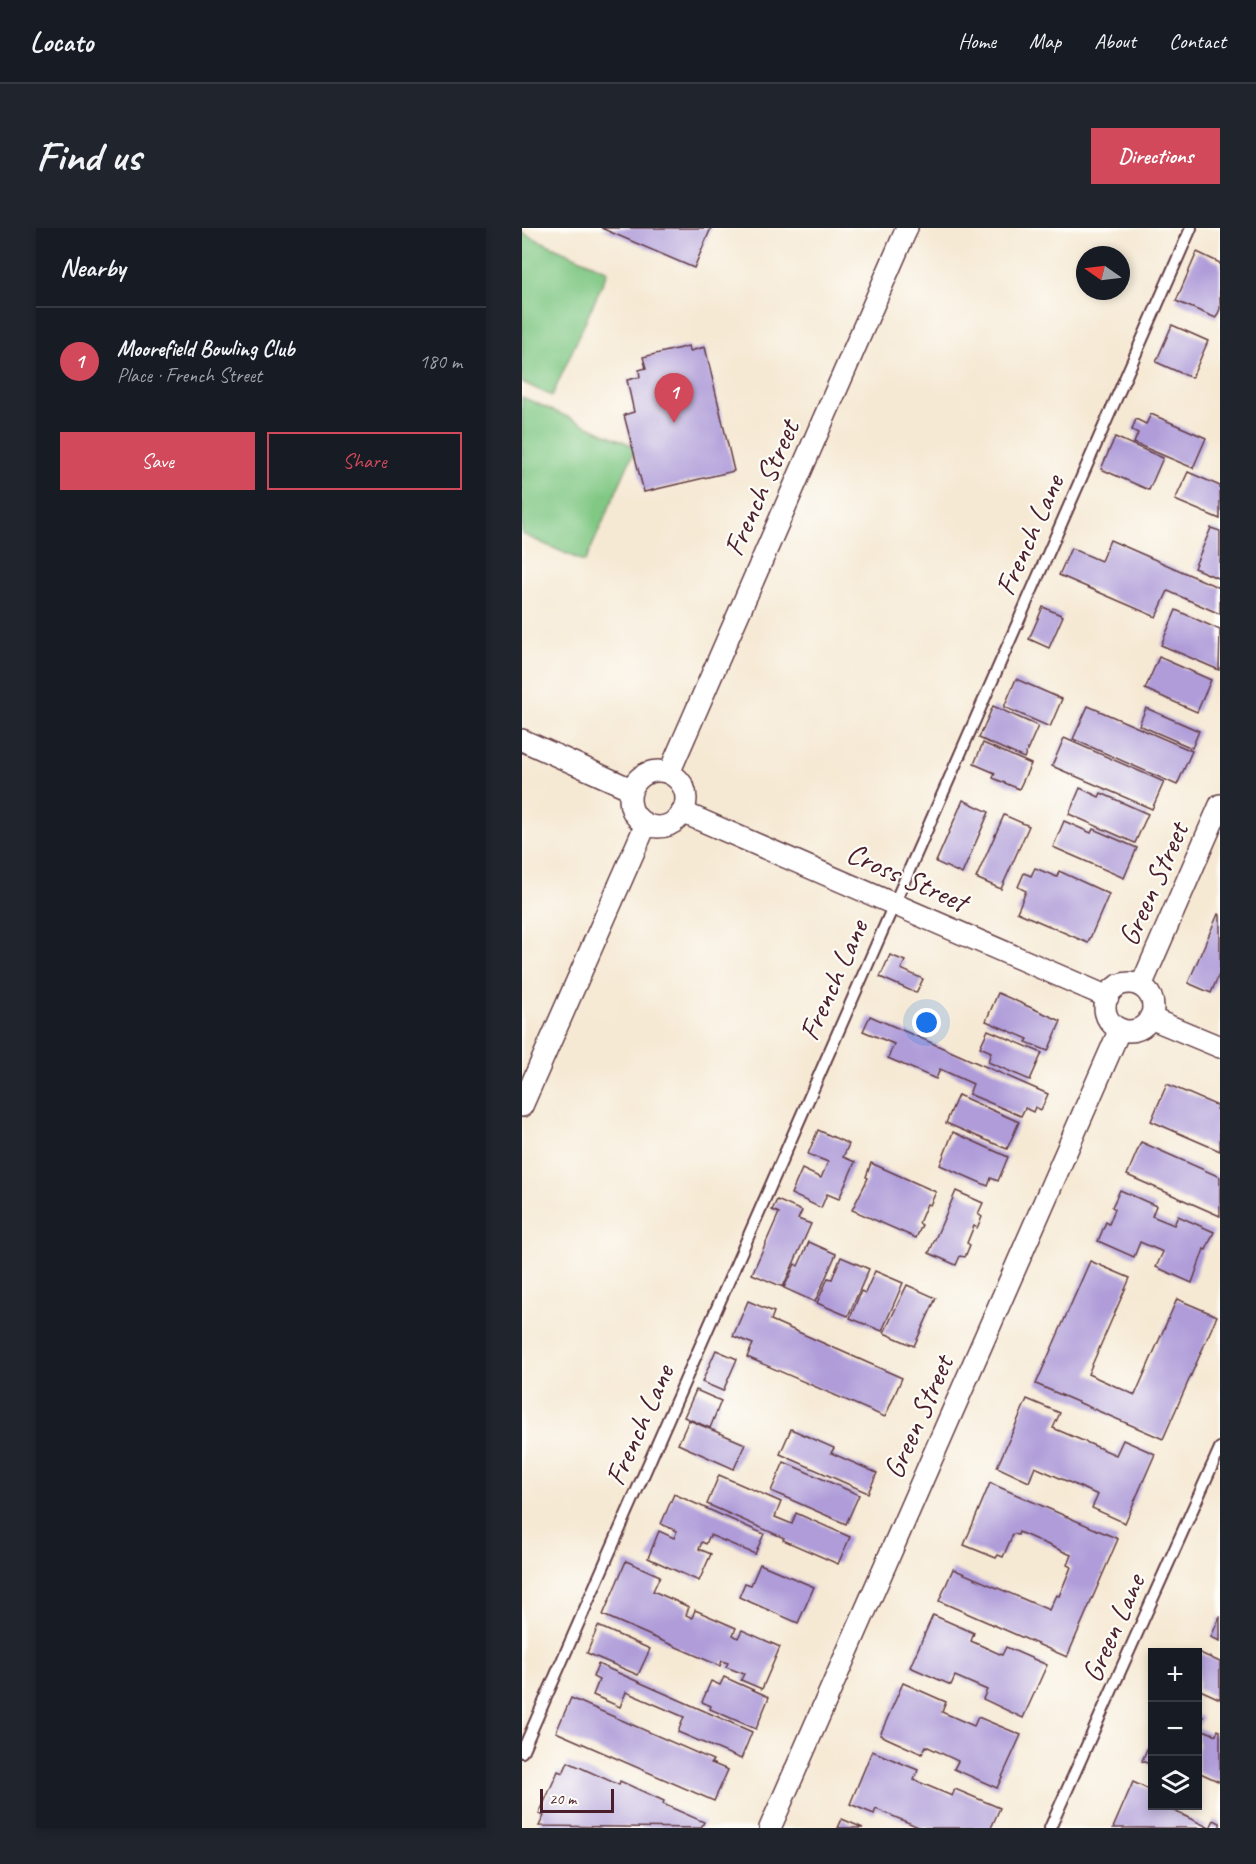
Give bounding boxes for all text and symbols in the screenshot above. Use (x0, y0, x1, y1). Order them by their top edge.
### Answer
text: Locato (30, 24, 93, 59)
text: Home (958, 28, 996, 54)
text: Map (1029, 28, 1061, 54)
text: About (1094, 28, 1136, 54)
text: Contact (1169, 28, 1226, 54)
button: Directions (1091, 128, 1220, 184)
text: Find us (36, 130, 141, 183)
north arrow (1076, 246, 1130, 300)
text: Nearby (60, 251, 125, 284)
text: Moorefield Bowling Club (117, 335, 295, 363)
text: 1 (75, 349, 84, 374)
text: 180 m (419, 349, 462, 374)
text: Place · French Street (117, 363, 262, 388)
pin: 1 (654, 374, 694, 423)
street label: French Street (714, 411, 809, 562)
button: Save (60, 432, 255, 490)
button: Share (267, 432, 462, 490)
street label: French Lane (986, 467, 1073, 601)
street label: Green Street (1109, 814, 1198, 951)
street label: Cross Street (841, 834, 977, 922)
street label: French Lane (790, 912, 877, 1046)
your location (912, 1008, 941, 1037)
street label: Green Street (874, 1347, 963, 1484)
street label: French Lane (596, 1357, 683, 1491)
street label: Green Lane (1072, 1566, 1154, 1688)
map controls (1148, 1648, 1202, 1810)
button: + (1148, 1648, 1202, 1702)
button: − (1148, 1702, 1202, 1756)
button: layers (1148, 1756, 1202, 1810)
scale bar (540, 1786, 614, 1814)
text: 20 m (549, 1789, 576, 1809)

